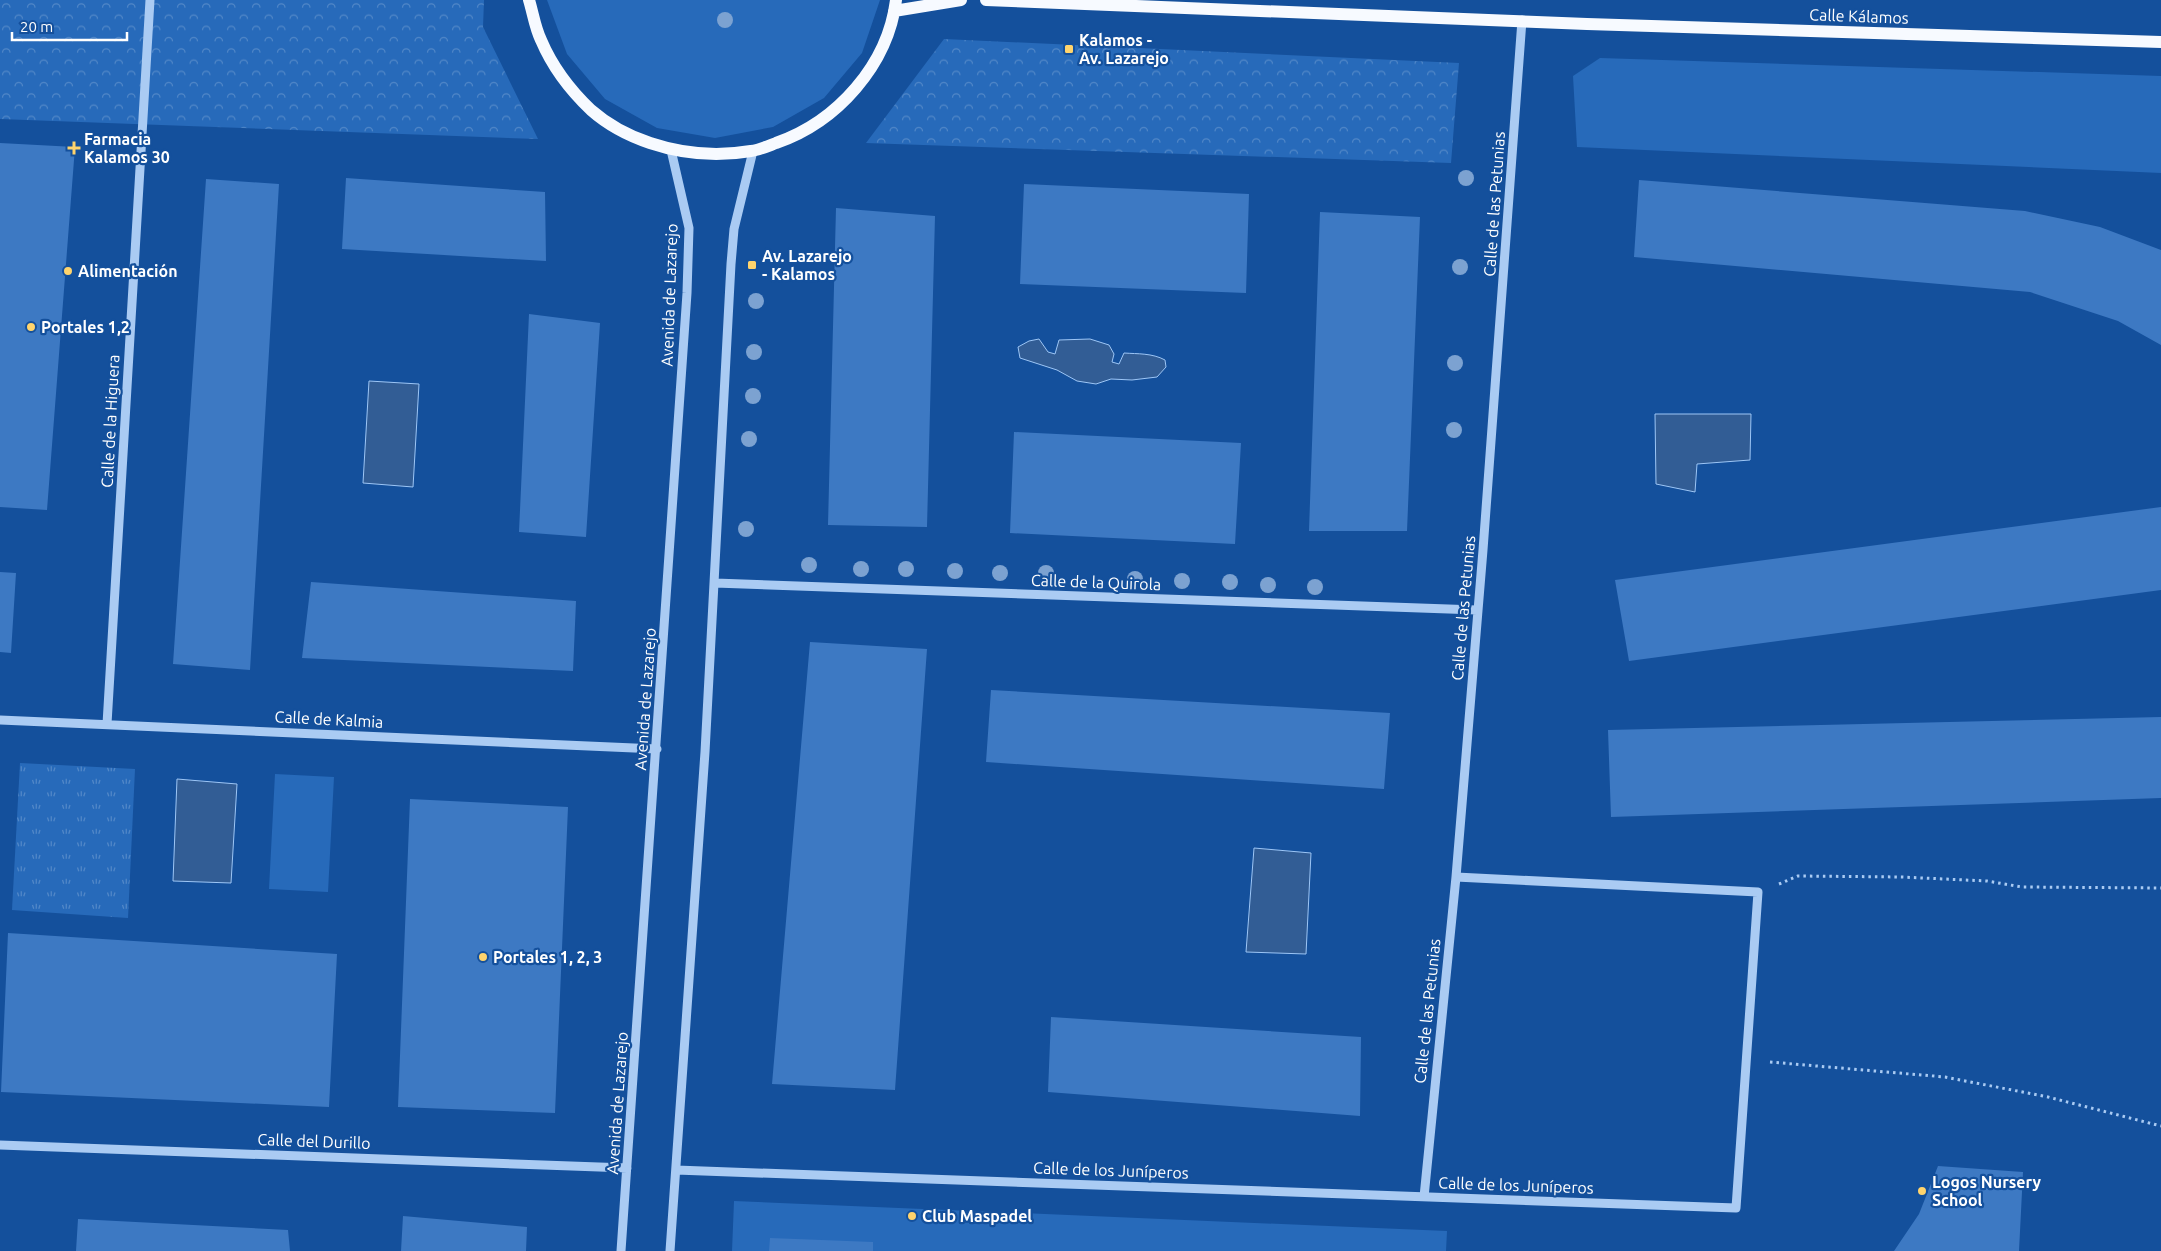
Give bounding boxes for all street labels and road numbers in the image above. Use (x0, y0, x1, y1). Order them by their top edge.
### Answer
street label: Calle Kálamos (1809, 5, 1909, 27)
street label: Calle de las Petunias (1480, 131, 1508, 277)
street label: Avenida de Lazarejo (658, 223, 680, 367)
street label: Calle de la Higuera (98, 354, 122, 488)
street label: Calle de las Petunias (1448, 535, 1478, 681)
street label: Calle de la Quirola (1031, 571, 1161, 593)
street label: Avenida de Lazarejo (631, 627, 659, 771)
street label: Calle de Kalmia (274, 707, 384, 731)
street label: Calle de las Petunias (1410, 938, 1444, 1084)
street label: Avenida de Lazarejo (603, 1031, 631, 1175)
street label: Calle del Durillo (257, 1130, 371, 1152)
street label: Calle de los Juníperos (1033, 1158, 1189, 1182)
street label: Calle de los Juníperos (1438, 1173, 1594, 1197)

